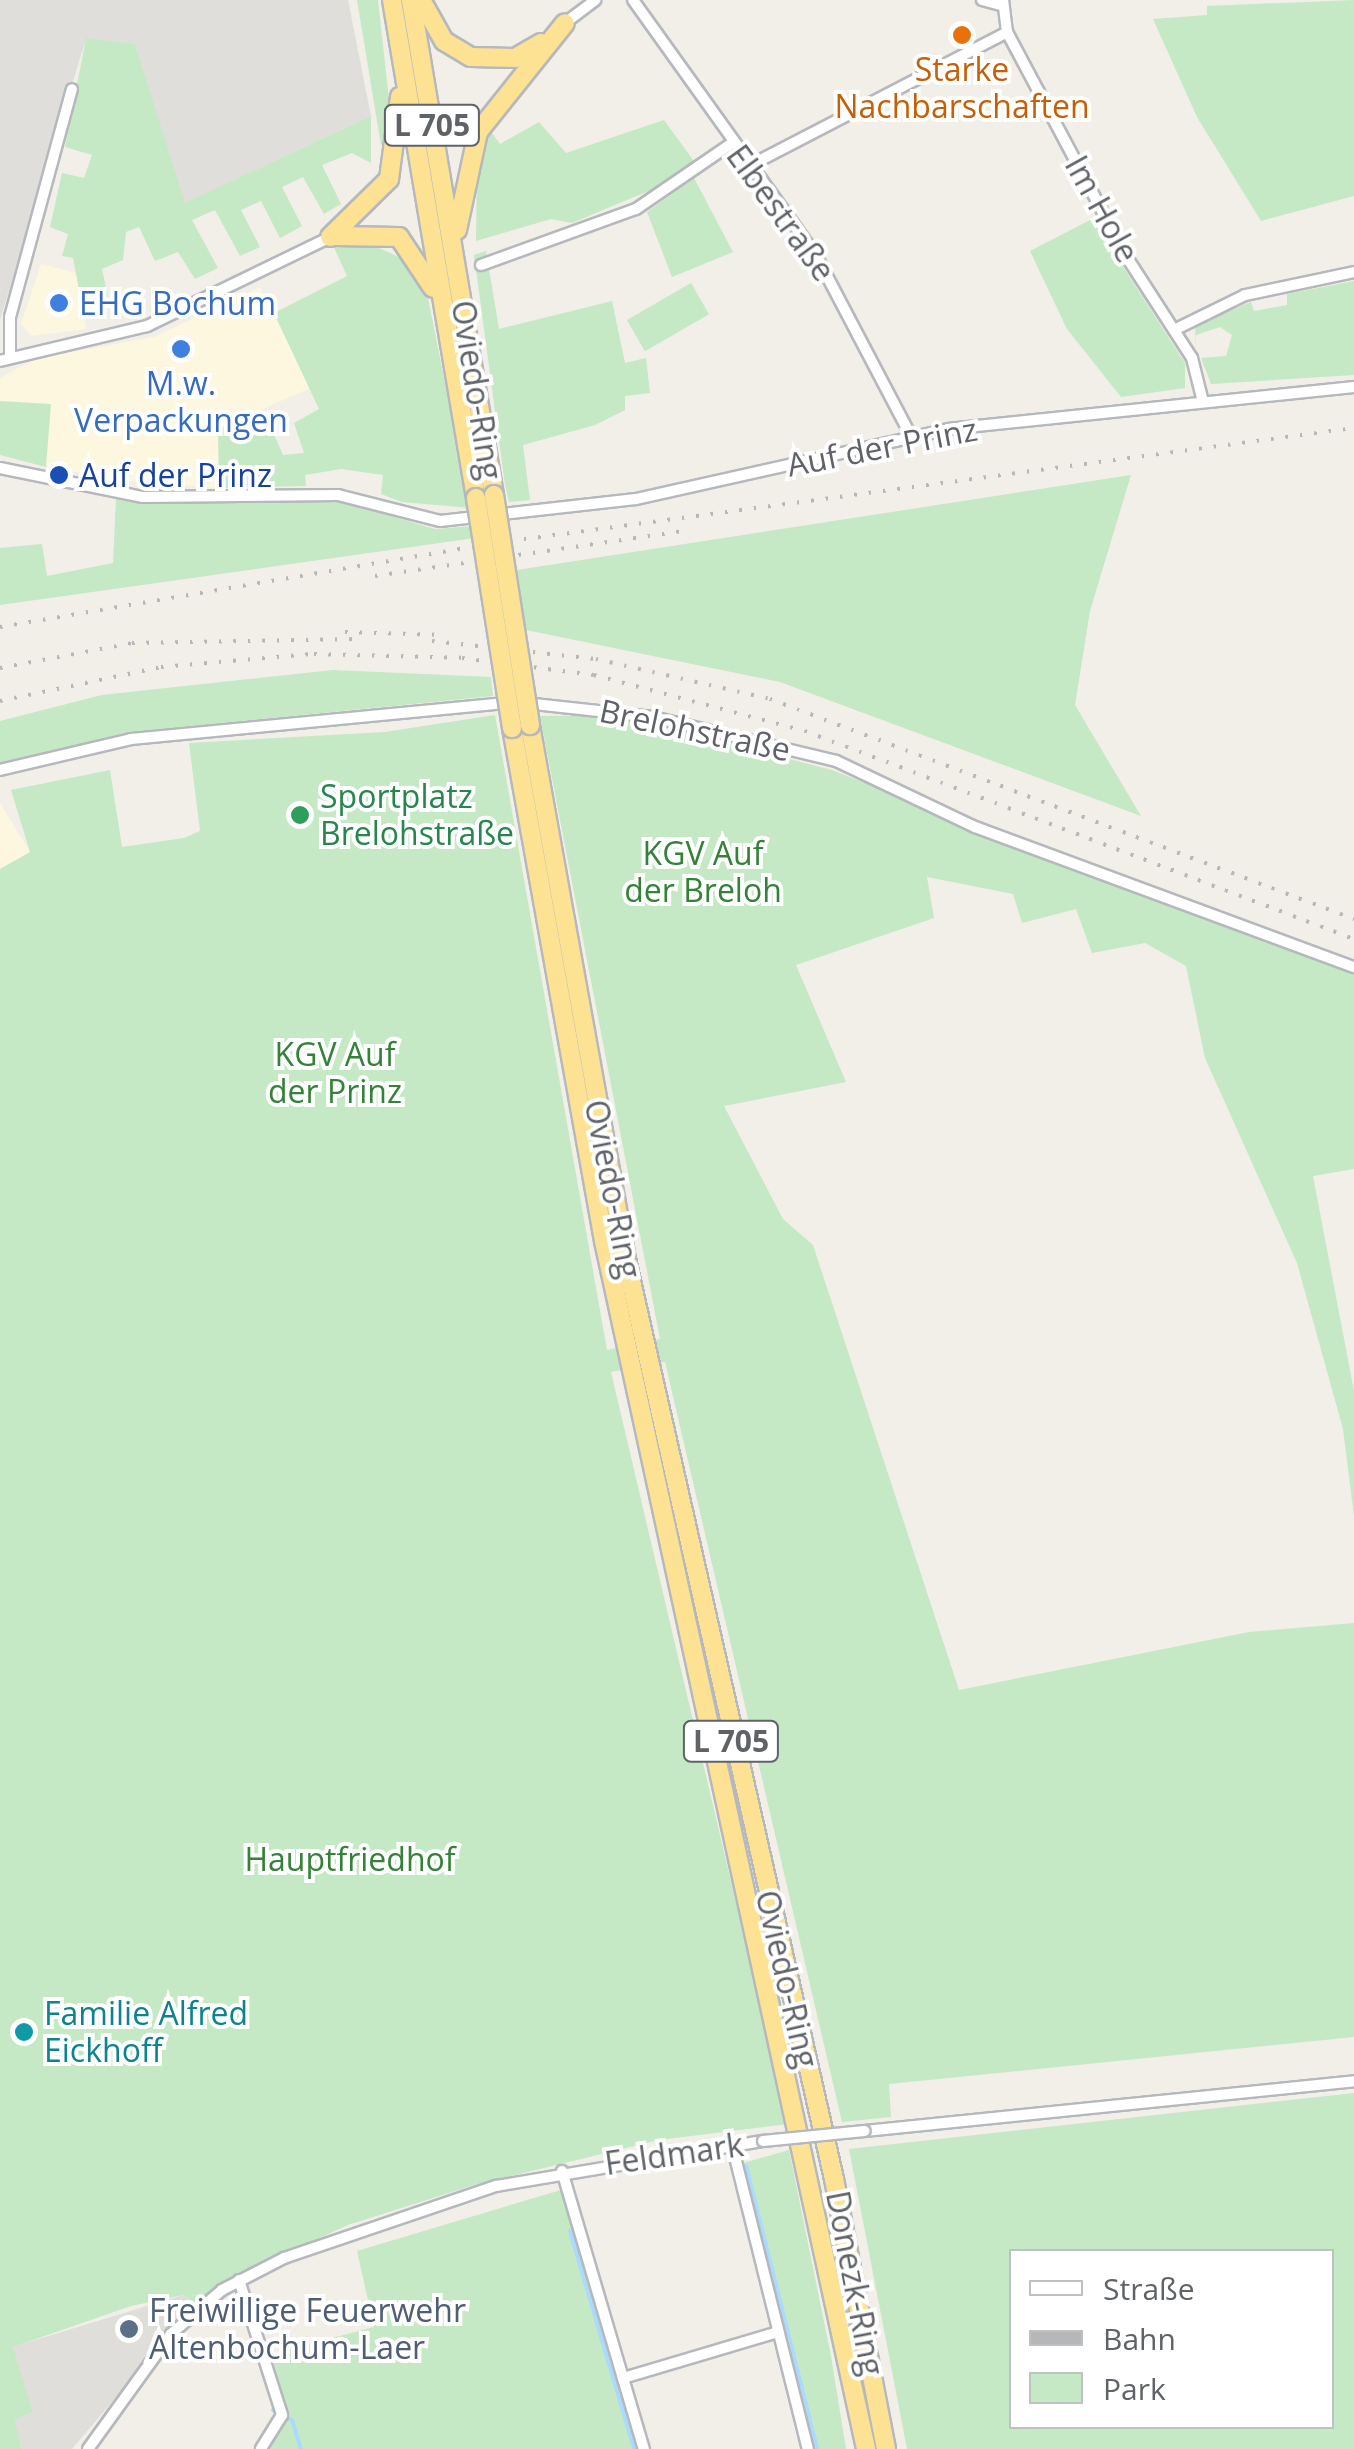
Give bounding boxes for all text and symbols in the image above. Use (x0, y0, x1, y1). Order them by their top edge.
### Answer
marker: Starke Nachbarschaften (951, 24, 973, 46)
place label: Starke Nachbarschaften (834, 51, 1090, 126)
road number: L 705 (382, 100, 482, 150)
street label: Elbestraße (719, 137, 843, 289)
street label: Im Hole (1057, 149, 1147, 269)
place label: EHG Bochum (79, 284, 276, 322)
marker: EHG Bochum (48, 292, 70, 314)
street label: Oviedo-Ring (444, 298, 510, 482)
marker: M.w. Verpackungen (170, 338, 192, 360)
place label: M.w. Verpackungen (74, 365, 288, 440)
street label: Auf der Prinz (784, 410, 980, 484)
place label: Auf der Prinz (79, 456, 272, 494)
marker: Auf der Prinz (48, 464, 70, 486)
street label: Brelohstraße (596, 691, 794, 769)
place label: Sportplatz Brelohstraße (320, 778, 514, 853)
marker: Sportplatz Brelohstraße (289, 804, 311, 826)
park label: KGV Auf der Breloh (624, 835, 782, 910)
park label: KGV Auf der Prinz (268, 1036, 402, 1111)
street label: Oviedo-Ring (577, 1097, 649, 1281)
road number: L 705 (681, 1716, 781, 1766)
park label: Hauptfriedhof (244, 1840, 456, 1878)
street label: Oviedo-Ring (748, 1887, 826, 2071)
place label: Familie Alfred Eickhoff (44, 1995, 248, 2070)
marker: Familie Alfred Eickhoff (13, 2021, 35, 2043)
street label: Feldmark (602, 2125, 746, 2183)
street label: Donezk-Ring (818, 2188, 892, 2378)
legend (1009, 2249, 1334, 2429)
text: Straße (1103, 2268, 1195, 2309)
place label: Freiwillige Feuerwehr Altenbochum-Laer (149, 2292, 466, 2367)
marker: Freiwillige Feuerwehr Altenbochum-Laer (118, 2318, 140, 2340)
text: Bahn (1103, 2318, 1176, 2359)
text: Park (1103, 2368, 1166, 2409)

